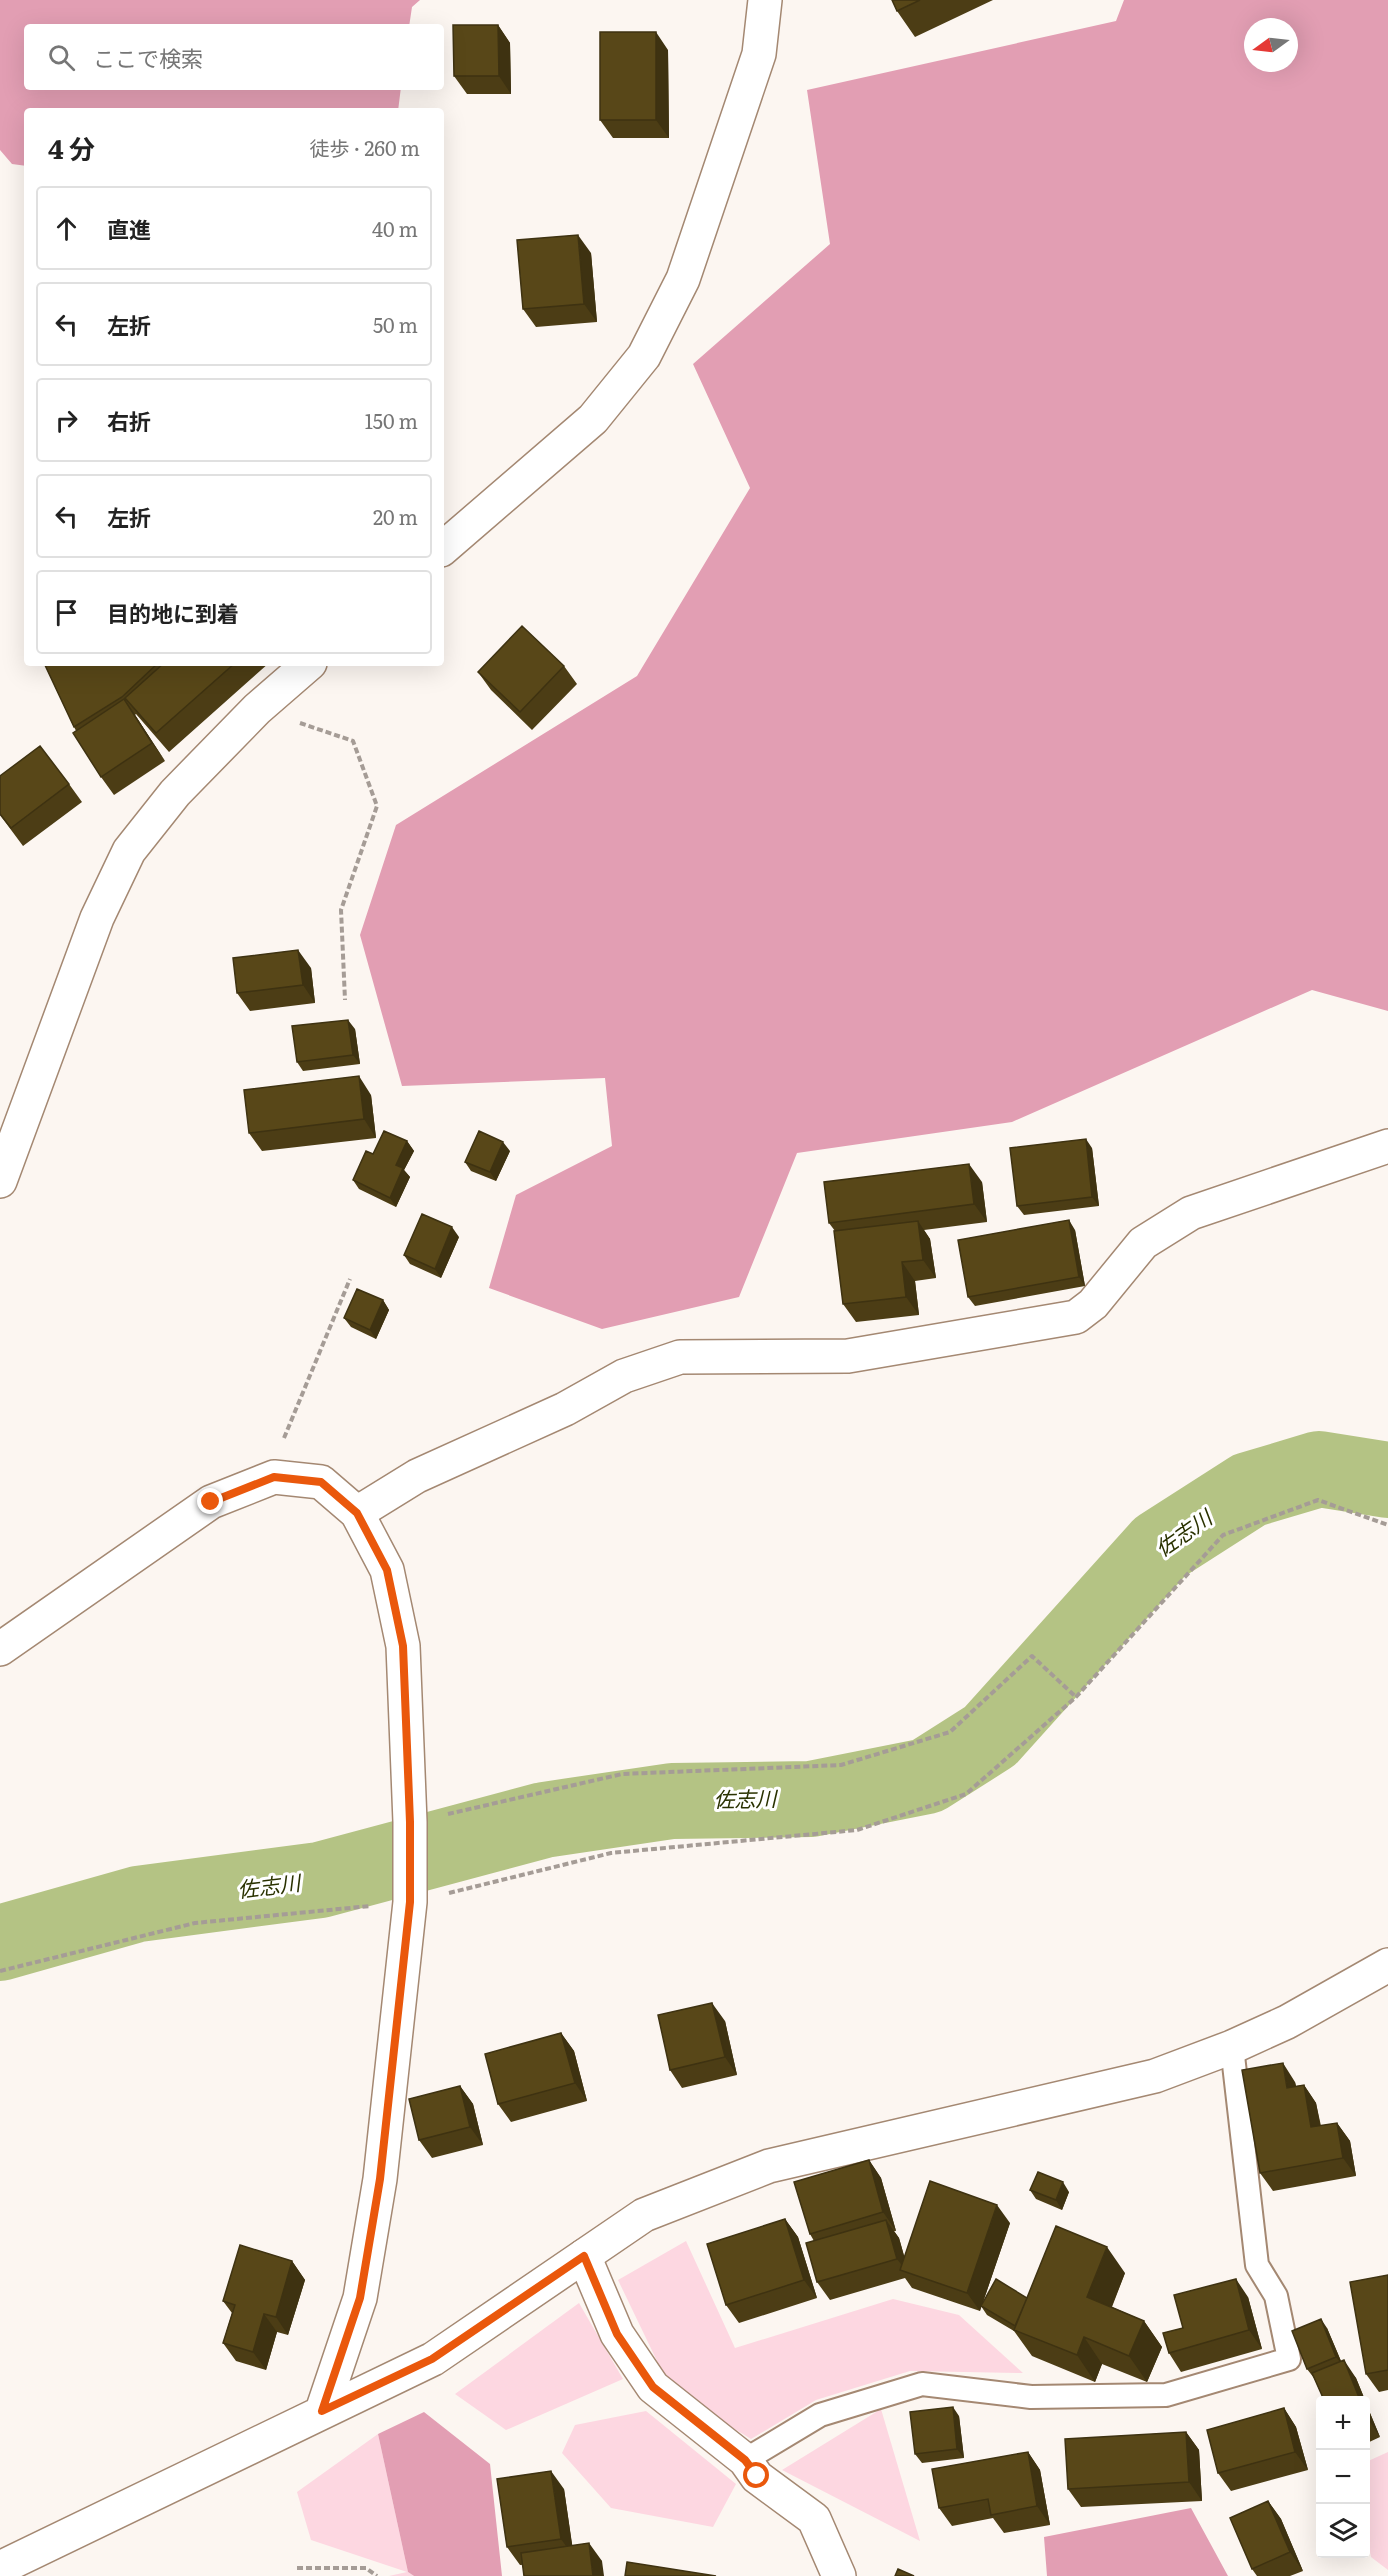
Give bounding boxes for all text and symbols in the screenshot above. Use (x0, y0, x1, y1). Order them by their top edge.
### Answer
north arrow (1244, 18, 1298, 72)
search box (24, 24, 444, 90)
icon: search (45, 41, 78, 74)
text: ここで検索 (93, 41, 203, 74)
text: 4 分 (48, 128, 95, 167)
text: 徒歩 · 260 m (310, 132, 420, 162)
icon: ahead (50, 212, 83, 245)
text: 直進 (107, 212, 151, 245)
text: 40 m (372, 213, 418, 243)
icon: left (50, 308, 83, 341)
text: 左折 (107, 308, 151, 341)
text: 50 m (373, 309, 418, 339)
icon: right (50, 404, 83, 437)
text: 右折 (107, 404, 151, 437)
text: 150 m (365, 405, 418, 435)
icon: left (50, 500, 83, 533)
text: 左折 (107, 500, 151, 533)
text: 20 m (373, 501, 418, 531)
icon: arrive (50, 596, 83, 629)
text: 目的地に到着 (107, 596, 239, 629)
route end (197, 1488, 223, 1514)
water label: 佐志川 (1148, 1500, 1219, 1563)
water label: 佐志川 (713, 1781, 779, 1814)
water label: 佐志川 (236, 1865, 304, 1904)
map controls (1316, 2396, 1370, 2558)
button: + (1316, 2396, 1370, 2450)
button: − (1316, 2450, 1370, 2504)
route start (743, 2462, 769, 2488)
button: layers (1316, 2504, 1370, 2558)

